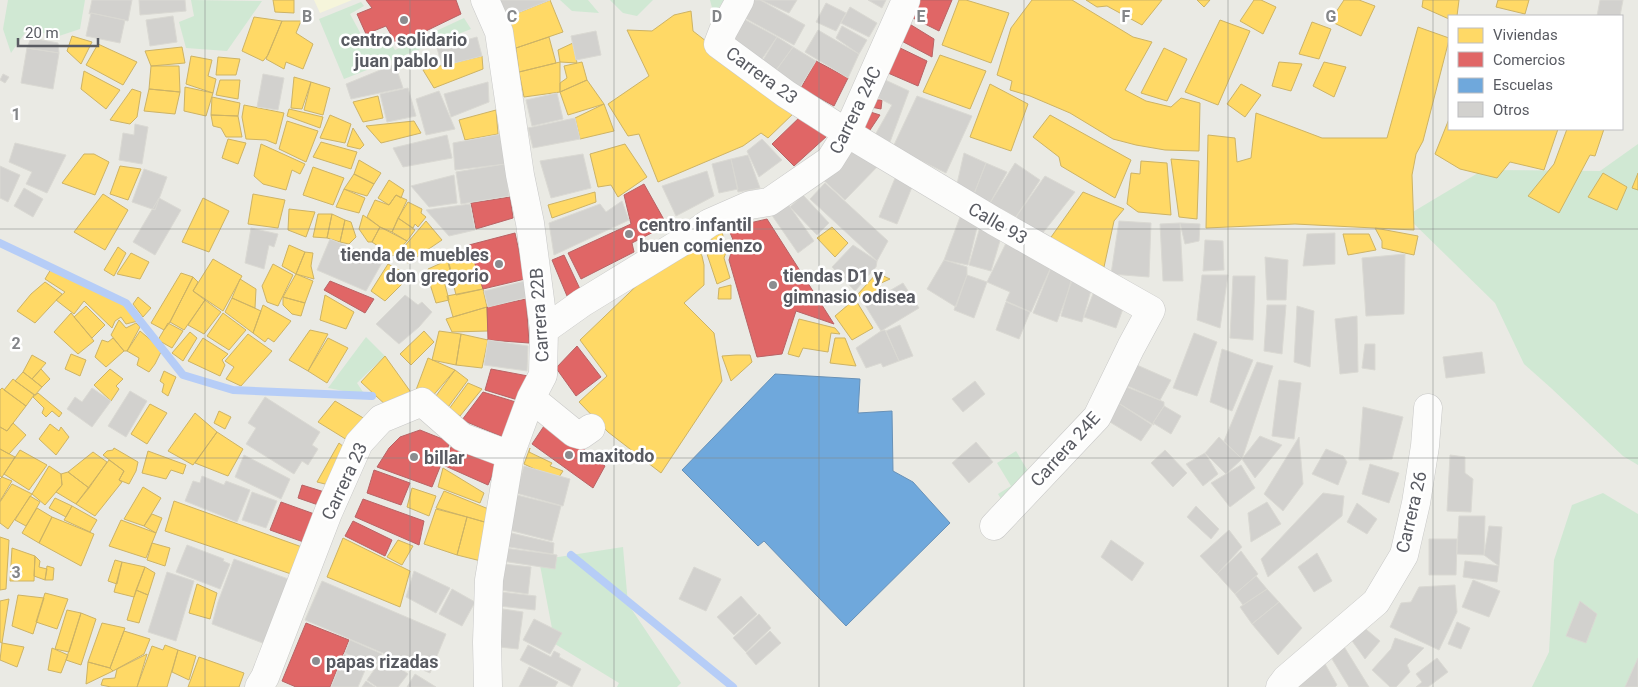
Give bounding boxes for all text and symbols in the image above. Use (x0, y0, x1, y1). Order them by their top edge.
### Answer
text: B (302, 7, 312, 26)
text: C (507, 7, 517, 26)
text: D (712, 7, 722, 26)
text: E (917, 7, 926, 26)
text: F (1122, 7, 1131, 26)
text: G (1326, 7, 1337, 26)
marker: centro solidario juan pablo II (398, 14, 410, 26)
scale bar (18, 15, 98, 47)
legend (1448, 15, 1623, 130)
text: 20 m (25, 24, 59, 42)
text: Viviendas (1493, 26, 1558, 44)
place label: centro solidario juan pablo II (341, 29, 467, 71)
street label: Carrera 23 (722, 42, 802, 108)
text: Comercios (1493, 51, 1565, 69)
street label: Carrera 24C (825, 63, 885, 157)
text: Escuelas (1493, 76, 1553, 94)
text: Otros (1493, 101, 1529, 119)
text: 1 (11, 105, 21, 124)
street label: Calle 93 (965, 198, 1031, 248)
place label: centro infantil buen comienzo (639, 214, 762, 256)
marker: centro infantil buen comienzo (623, 228, 635, 240)
place label: tienda de muebles don gregorio (341, 244, 489, 286)
marker: tienda de muebles don gregorio (493, 258, 505, 270)
place label: tiendas D1 y gimnasio odisea (783, 265, 916, 307)
street label: Carrera 22B (525, 267, 553, 363)
marker: tiendas D1 y gimnasio odisea (767, 279, 779, 291)
text: 2 (11, 334, 21, 353)
street label: Carrera 24E (1026, 407, 1104, 491)
street label: Carrera 23 (317, 439, 371, 523)
place label: maxitodo (579, 445, 654, 466)
place label: billar (424, 447, 465, 468)
marker: maxitodo (563, 449, 575, 461)
marker: billar (408, 451, 420, 463)
street label: Carrera 26 (1391, 469, 1431, 555)
text: 3 (11, 563, 21, 582)
place label: papas rizadas (326, 651, 438, 672)
marker: papas rizadas (310, 655, 322, 667)

